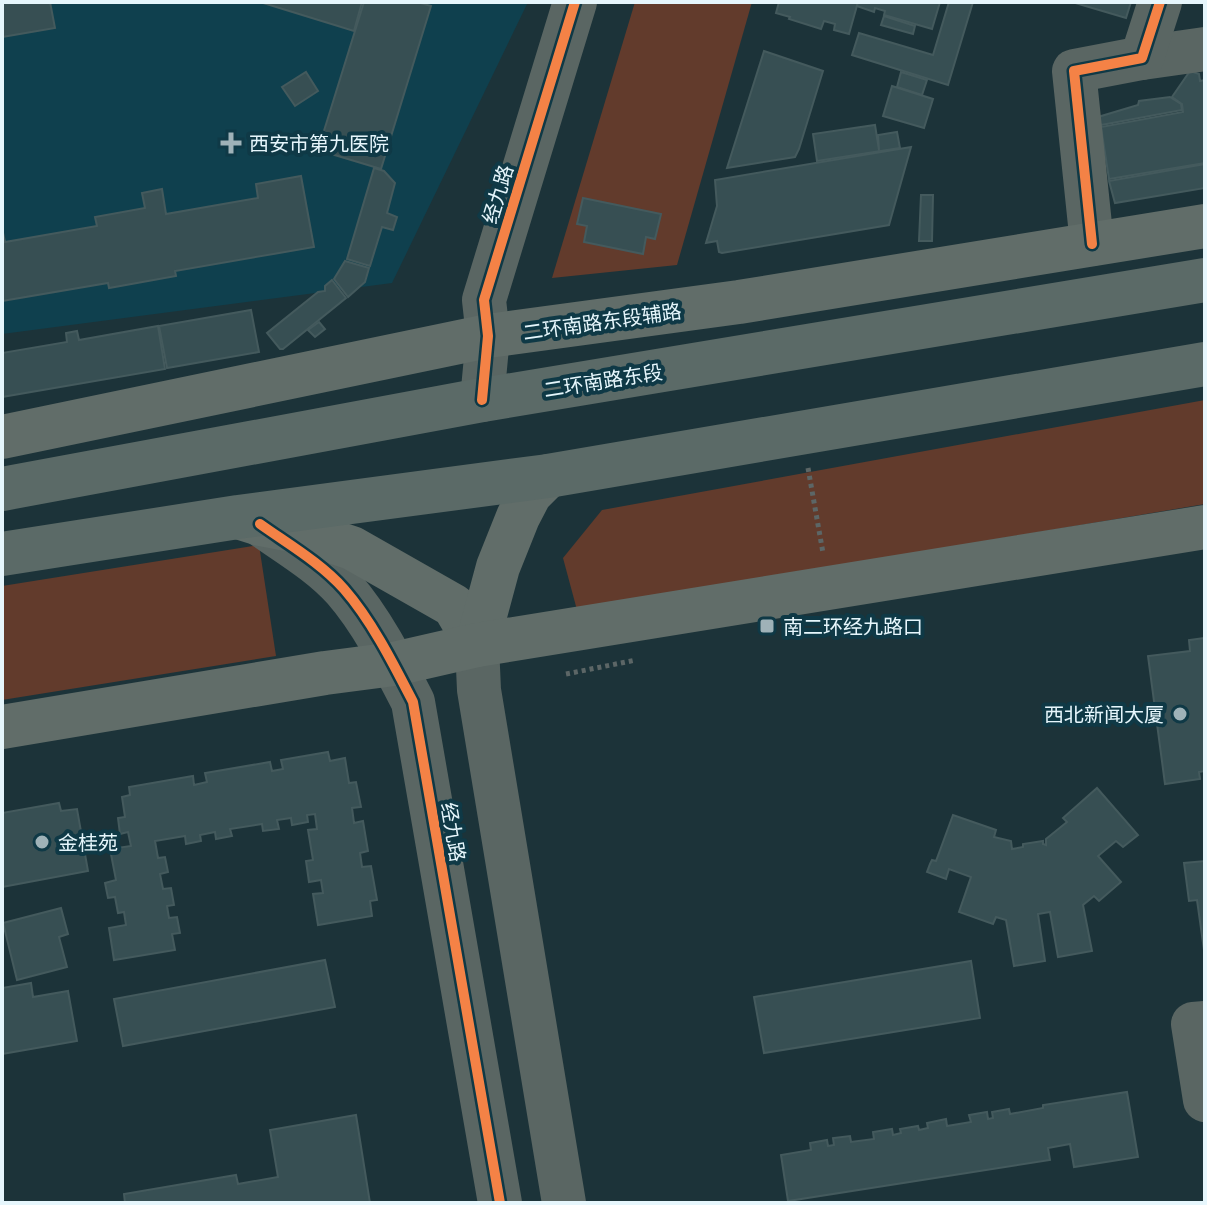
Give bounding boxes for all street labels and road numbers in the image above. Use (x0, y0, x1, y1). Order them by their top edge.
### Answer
street label: 经九路 (477, 162, 517, 226)
street label: 二环南路东段辅路 (521, 298, 683, 344)
street label: 二环南路东段 (542, 359, 664, 401)
street label: 经九路 (437, 800, 471, 864)

